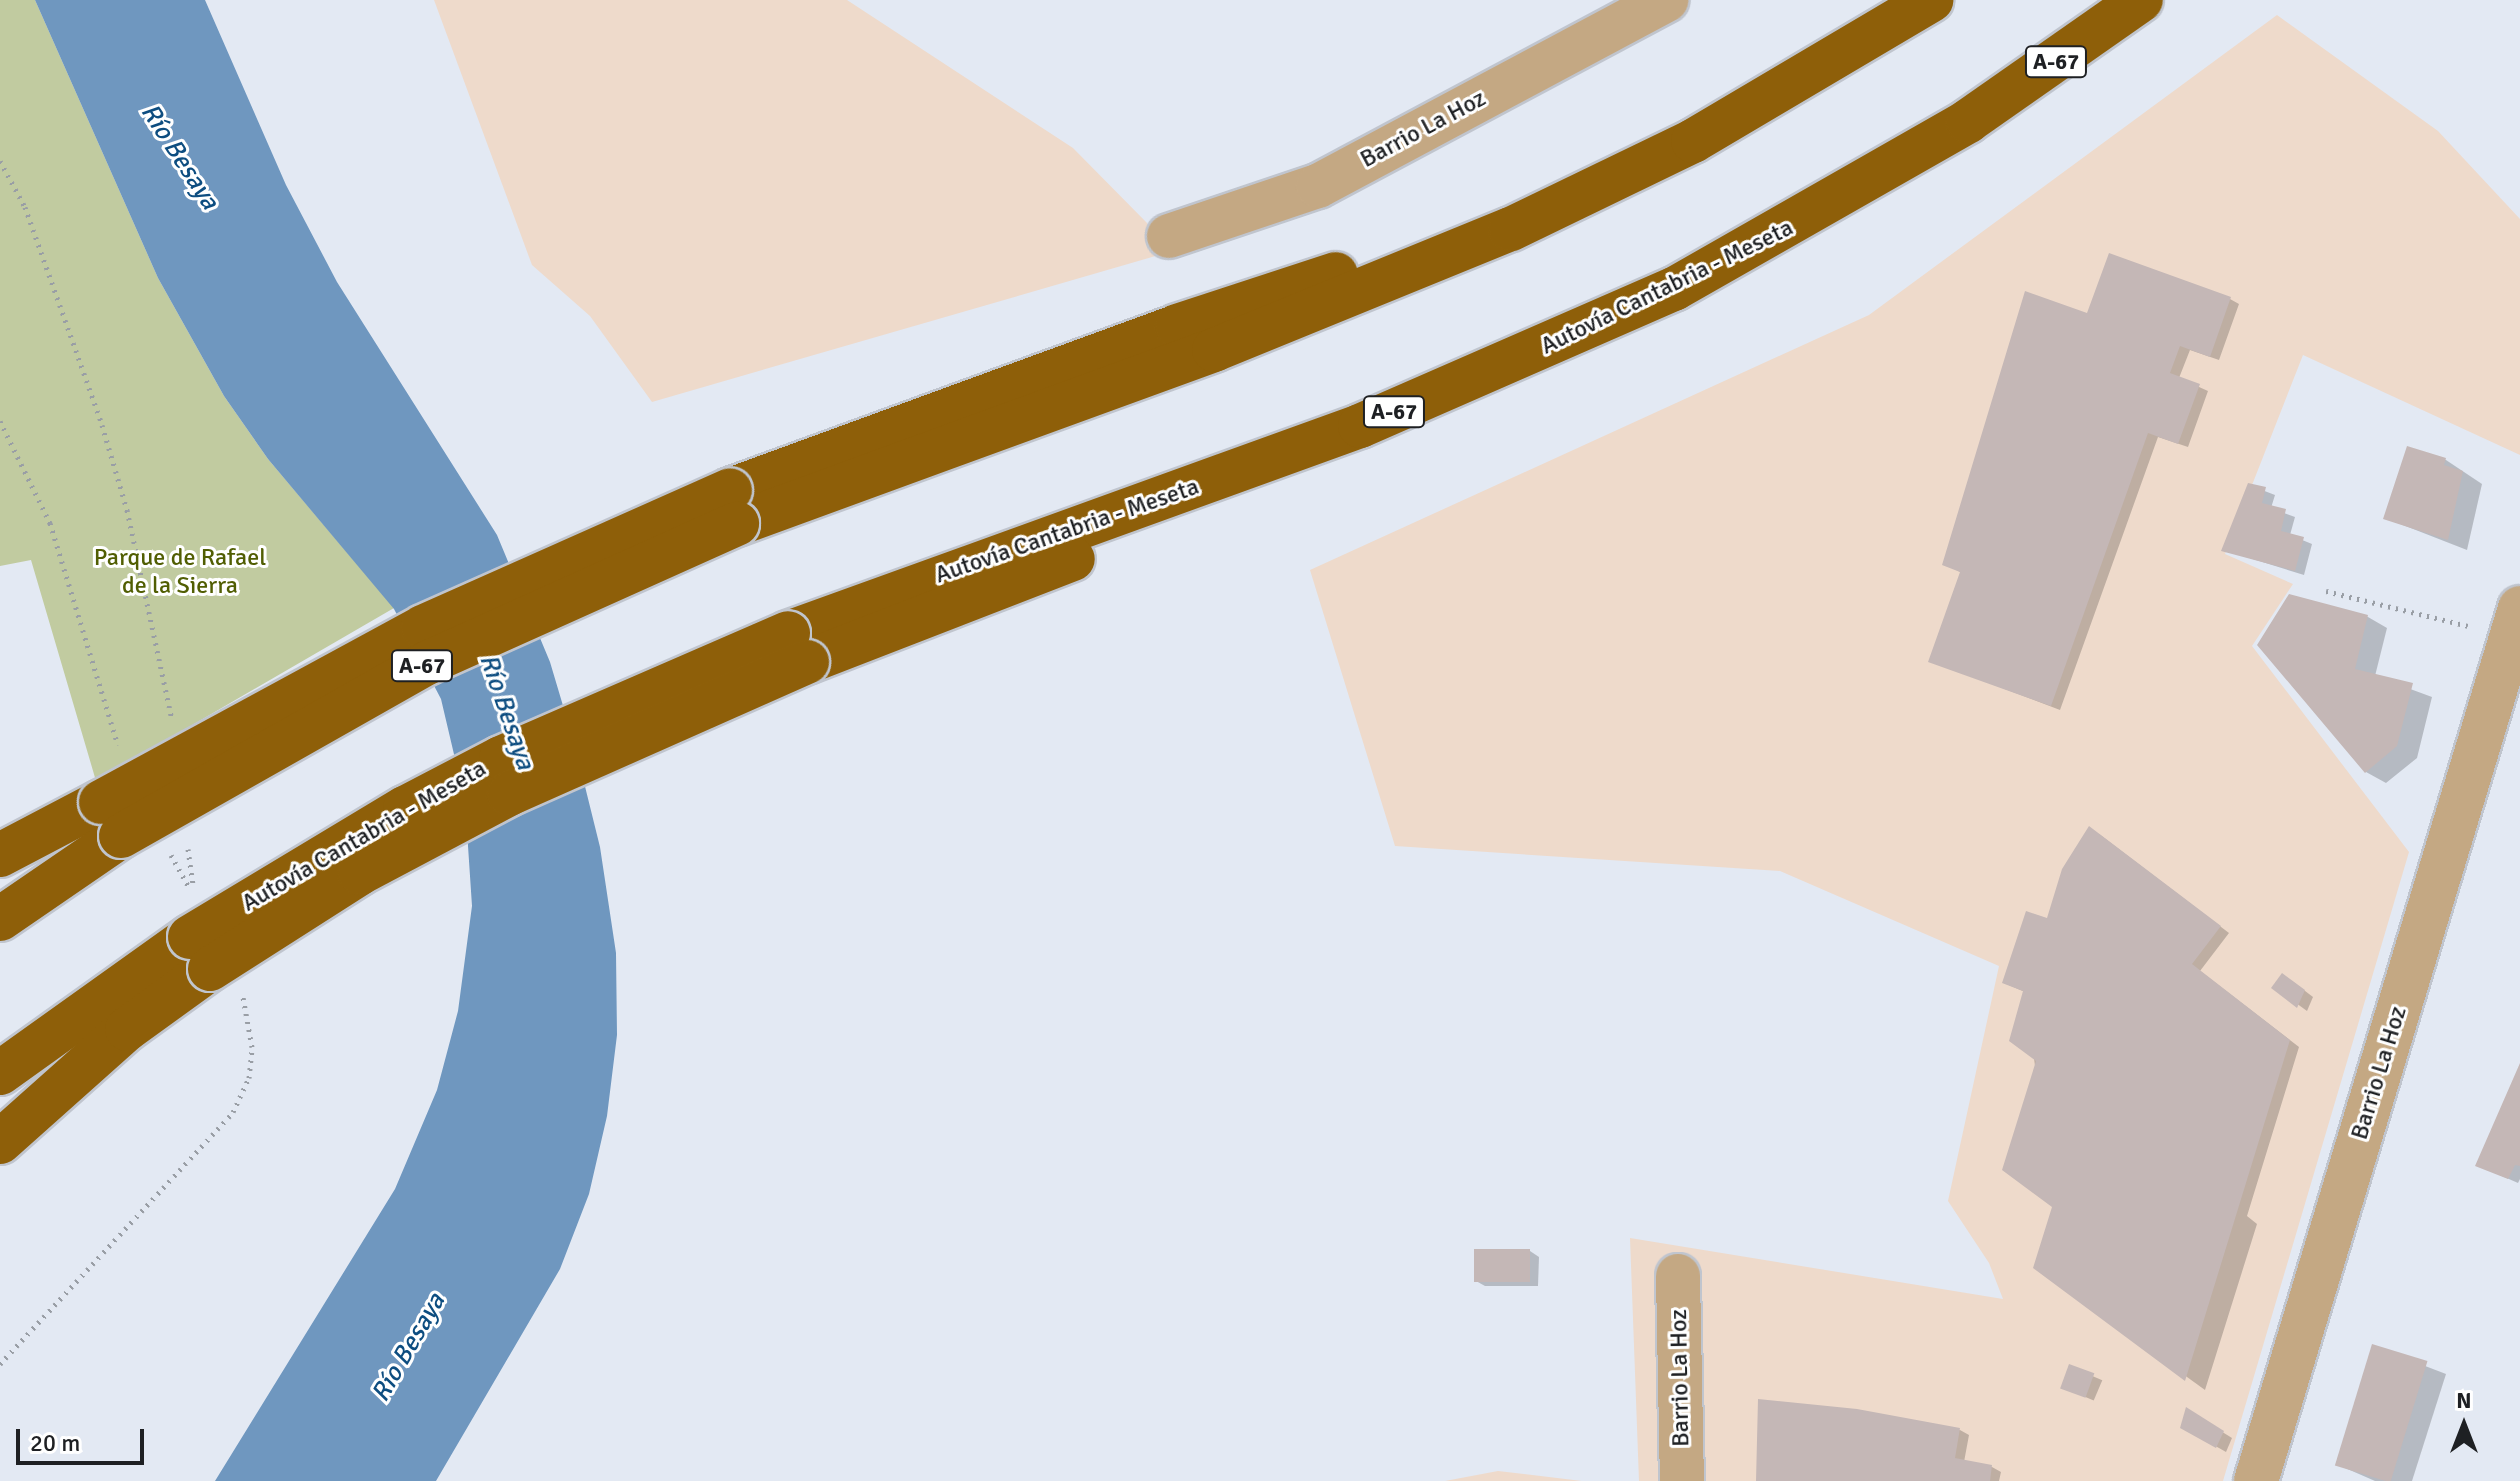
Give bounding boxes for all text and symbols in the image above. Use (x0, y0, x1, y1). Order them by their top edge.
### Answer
road number: A-67 (2024, 44, 2088, 80)
street label: Barrio La Hoz (1355, 84, 1491, 174)
water label: Río Besaya (133, 98, 225, 216)
street label: Autovía Cantabria - Meseta (1536, 213, 1798, 361)
road number: A-67 (1362, 394, 1426, 430)
street label: Autovía Cantabria - Meseta (931, 472, 1203, 590)
park label: Parque de Rafael de la Sierra (94, 544, 266, 600)
road number: A-67 (390, 648, 454, 684)
water label: Río Besaya (472, 650, 540, 774)
street label: Autovía Cantabria - Meseta (237, 754, 491, 918)
street label: Barrio La Hoz (2345, 1003, 2413, 1143)
water label: Río Besaya (366, 1288, 452, 1408)
street label: Barrio La Hoz (1664, 1309, 1696, 1447)
north arrow (2424, 1385, 2504, 1465)
text: N (2456, 1387, 2472, 1414)
scale bar (20, 1413, 148, 1463)
text: 20 m (30, 1428, 80, 1458)

